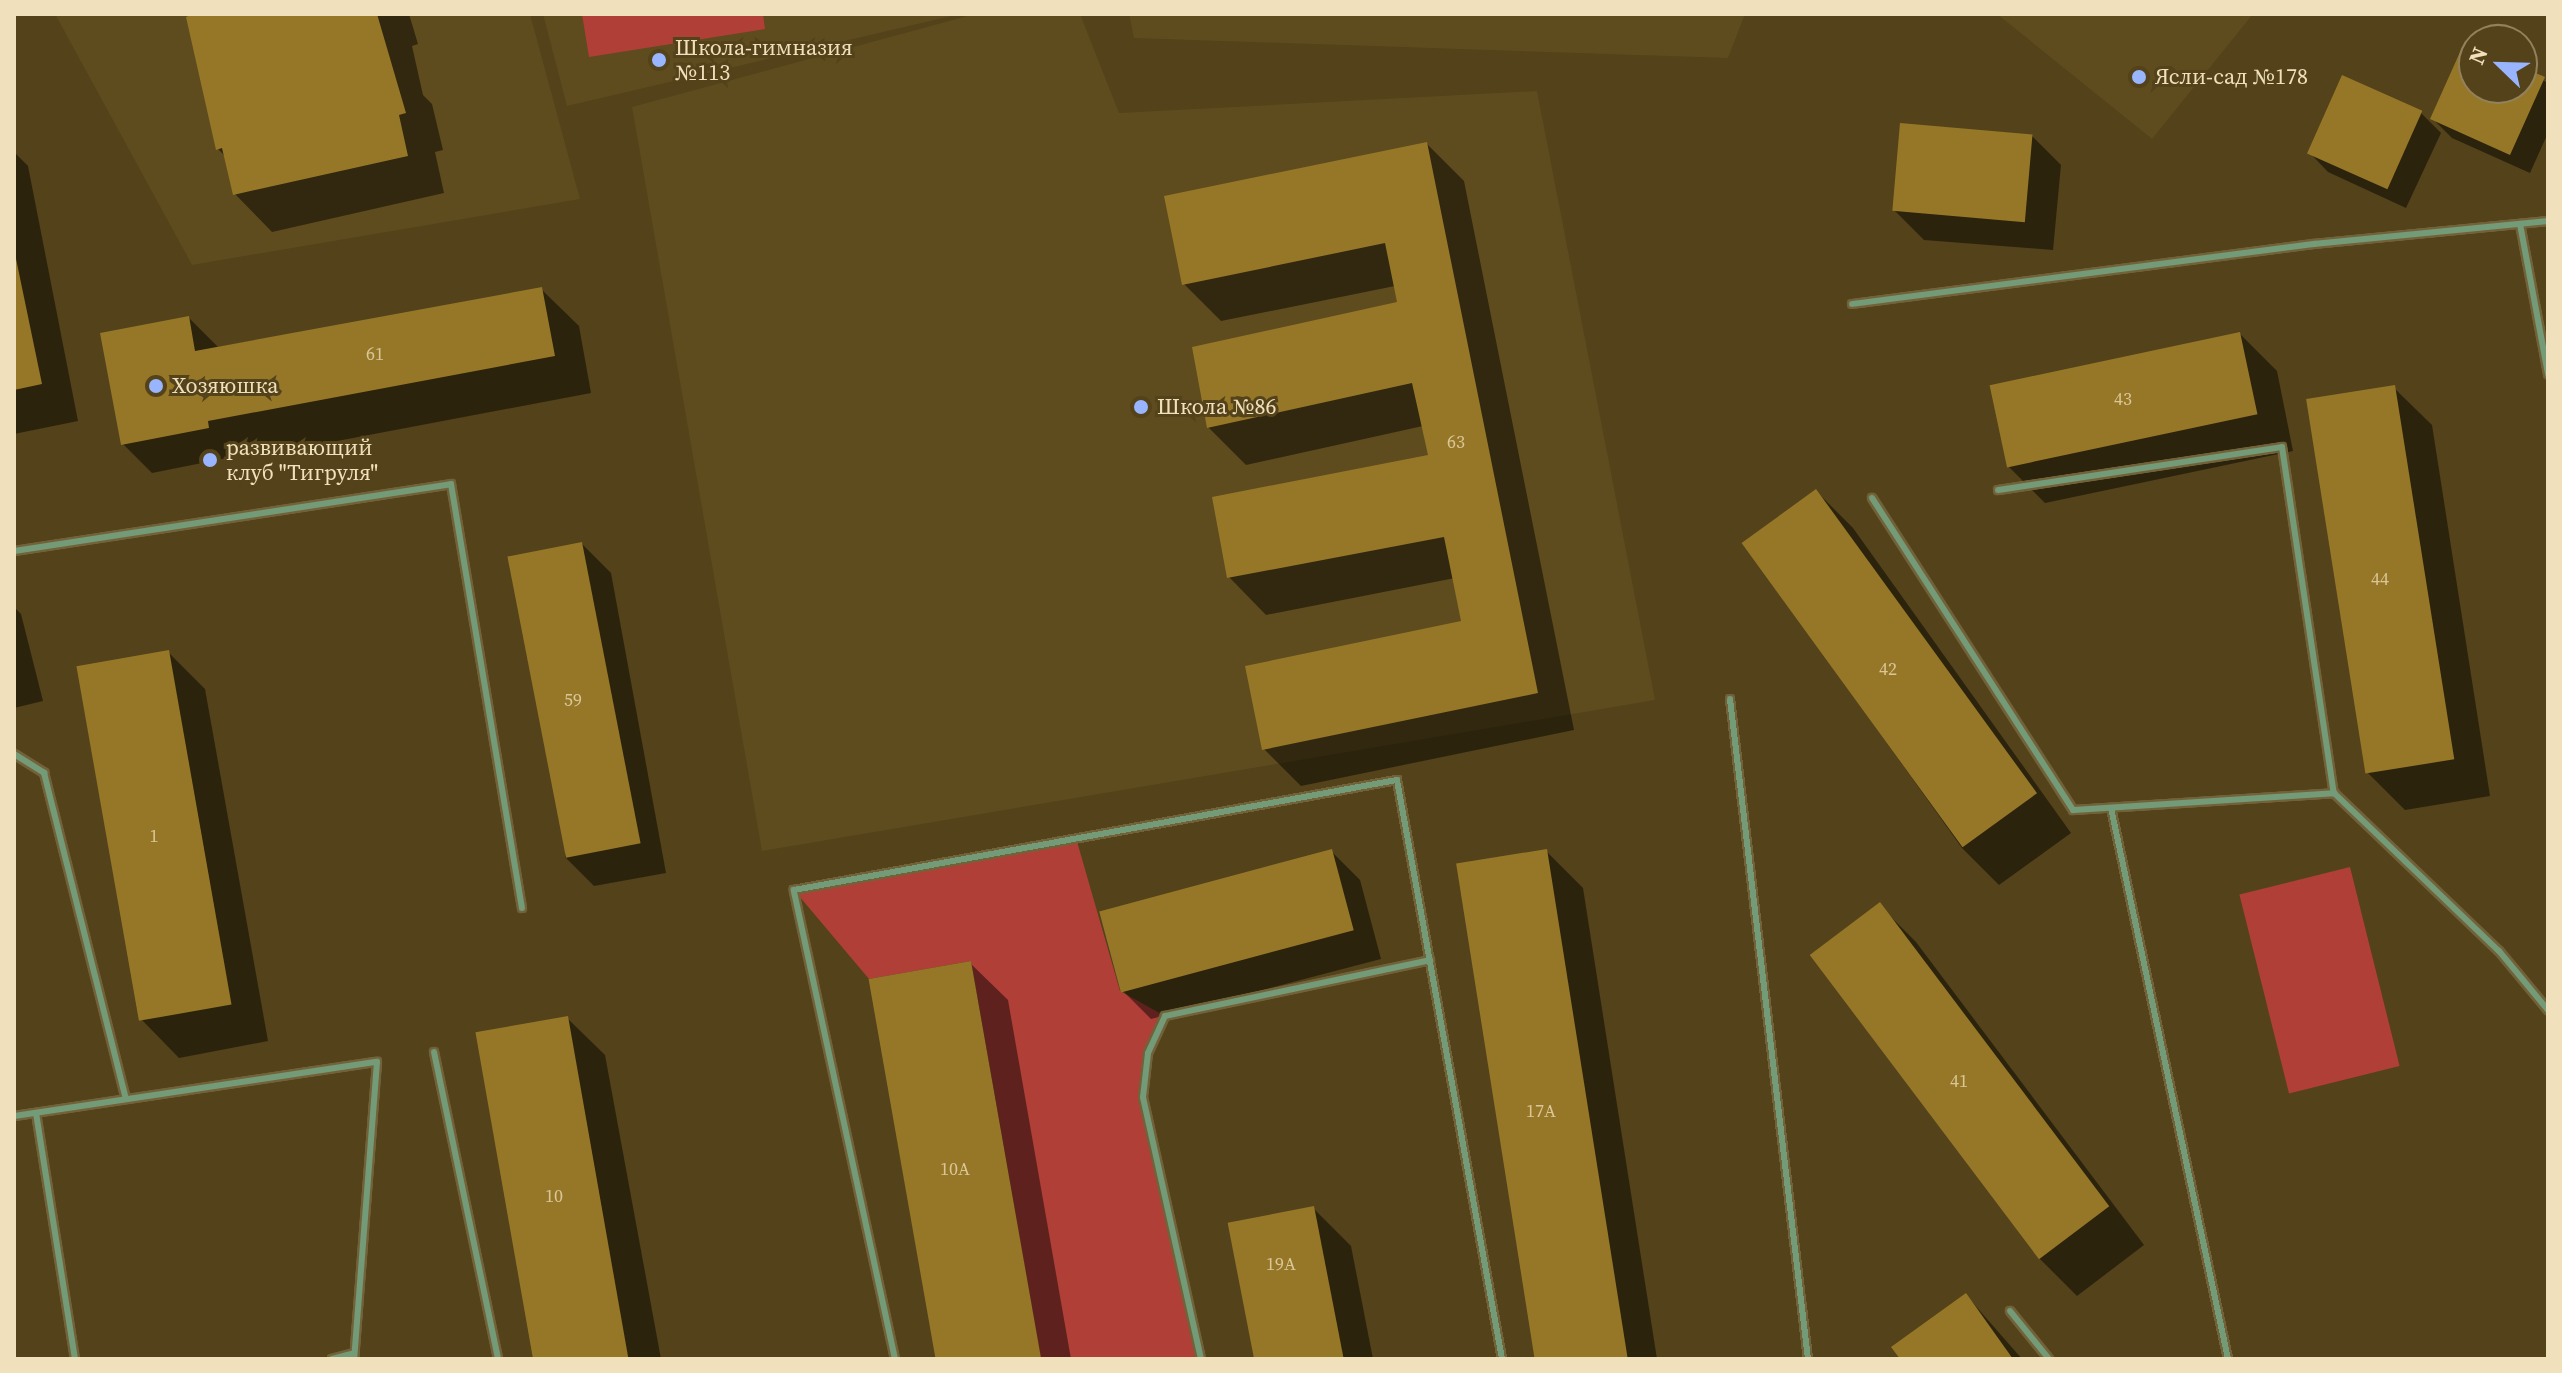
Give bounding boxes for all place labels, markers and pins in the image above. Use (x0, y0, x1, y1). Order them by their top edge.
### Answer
place label: Школа-гимназия №113 (675, 34, 853, 86)
marker: Школа-гимназия №113 (650, 51, 668, 69)
place label: Ясли-сад №178 (2155, 64, 2308, 90)
marker: Ясли-сад №178 (2130, 68, 2148, 86)
place label: Хозяюшка (172, 373, 278, 399)
marker: Хозяюшка (147, 377, 165, 395)
place label: Школа №86 (1157, 394, 1277, 420)
marker: Школа №86 (1132, 398, 1150, 416)
place label: развивающий клуб "Тигруля" (226, 434, 378, 486)
marker: развивающий клуб "Тигруля" (201, 451, 219, 469)

